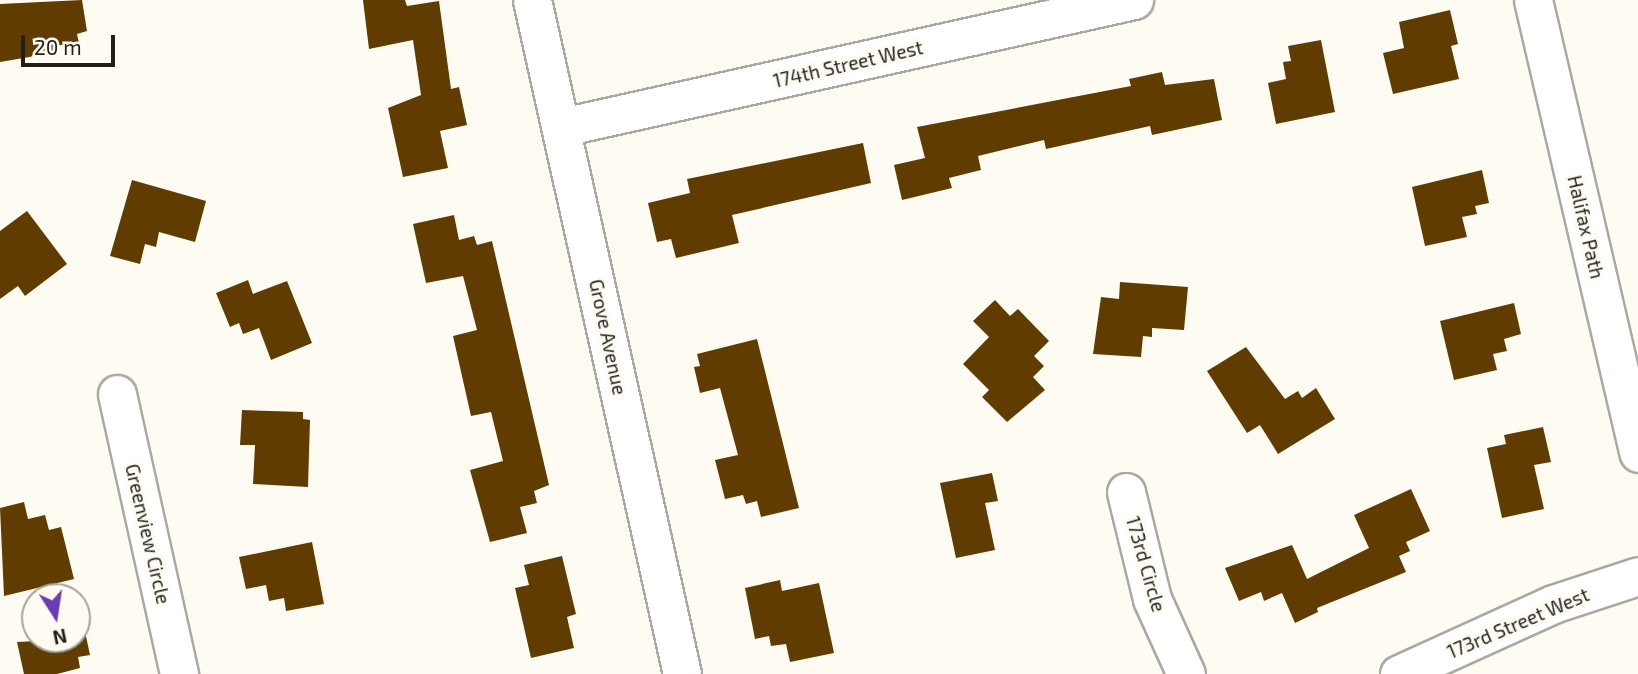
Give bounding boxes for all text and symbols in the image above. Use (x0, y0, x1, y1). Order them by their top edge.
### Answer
scale bar (24, 21, 119, 65)
text: 20 m (34, 34, 82, 59)
street label: 174th Street West (771, 36, 925, 92)
street label: Halifax Path (1563, 173, 1609, 281)
street label: Grove Avenue (585, 277, 631, 397)
street label: Greenview Circle (121, 461, 175, 607)
street label: 173rd Circle (1121, 514, 1171, 614)
north arrow (21, 583, 91, 653)
street label: 173rd Street West (1443, 583, 1593, 663)
text: N (51, 624, 69, 650)

